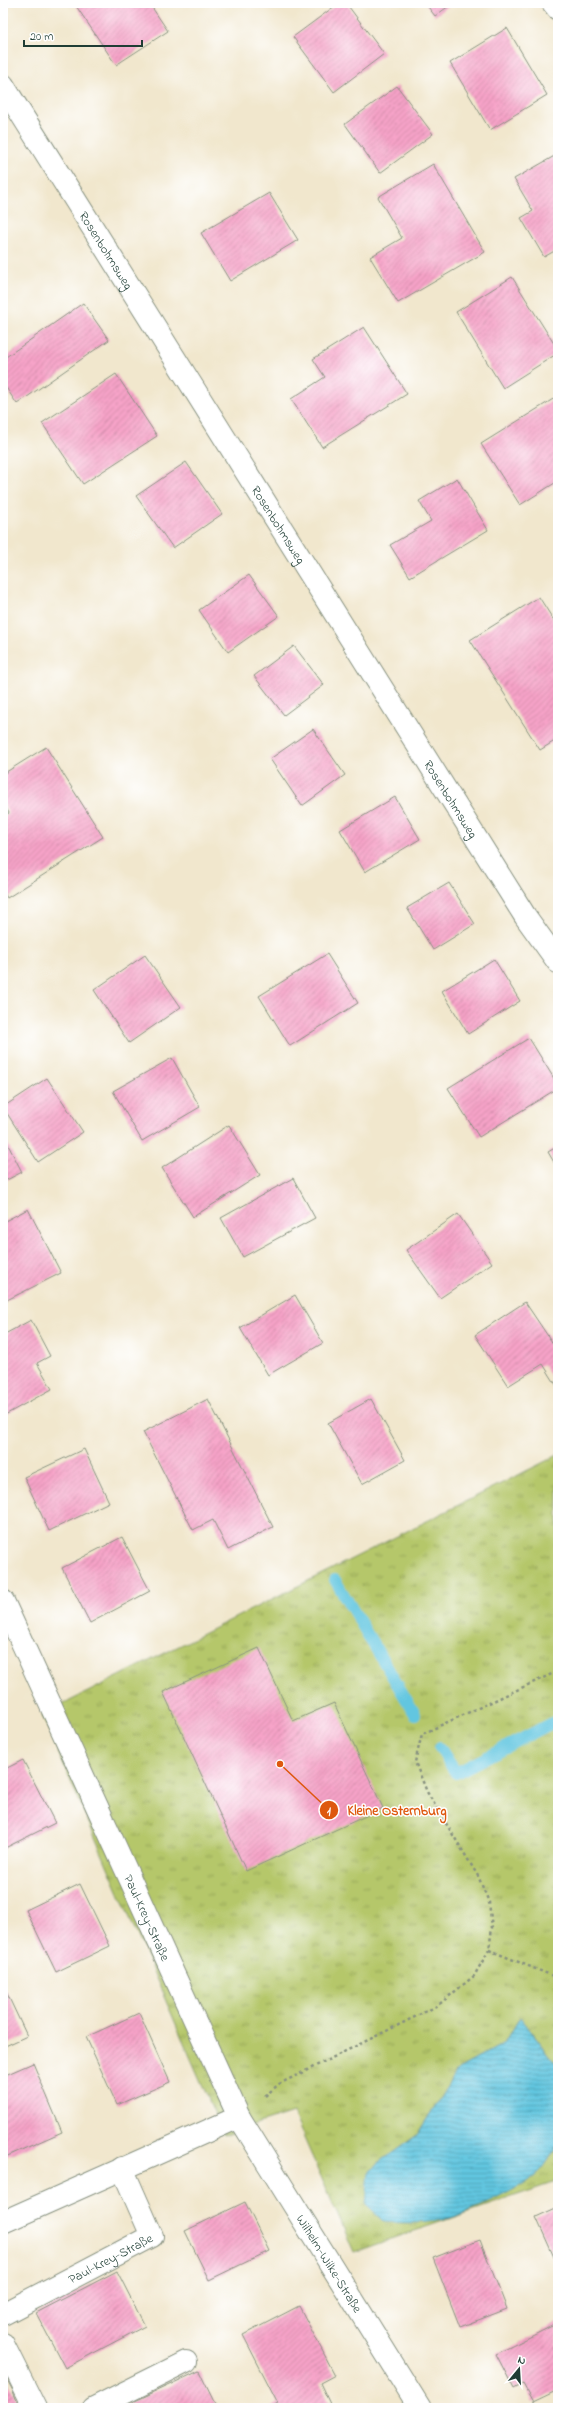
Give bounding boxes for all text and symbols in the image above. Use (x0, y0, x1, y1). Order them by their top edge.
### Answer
scale bar (24, 22, 142, 48)
text: 20 m (30, 28, 53, 46)
street label: Rosenbohmsweg (74, 208, 137, 294)
street label: Rosenbohmsweg (246, 482, 310, 569)
street label: Rosenbohmsweg (418, 757, 482, 843)
callout: Kleine Osternburg (319, 1797, 454, 1823)
text: Kleine Osternburg (347, 1801, 447, 1824)
text: 1 (327, 1803, 331, 1821)
street label: Paul-Krey-Straße (118, 1872, 174, 1964)
street label: Wilhelm-Wilke-Straße (291, 2211, 366, 2317)
street label: Paul-Krey-Straße (65, 2229, 157, 2289)
north arrow (499, 2349, 539, 2389)
text: N (516, 2352, 528, 2369)

